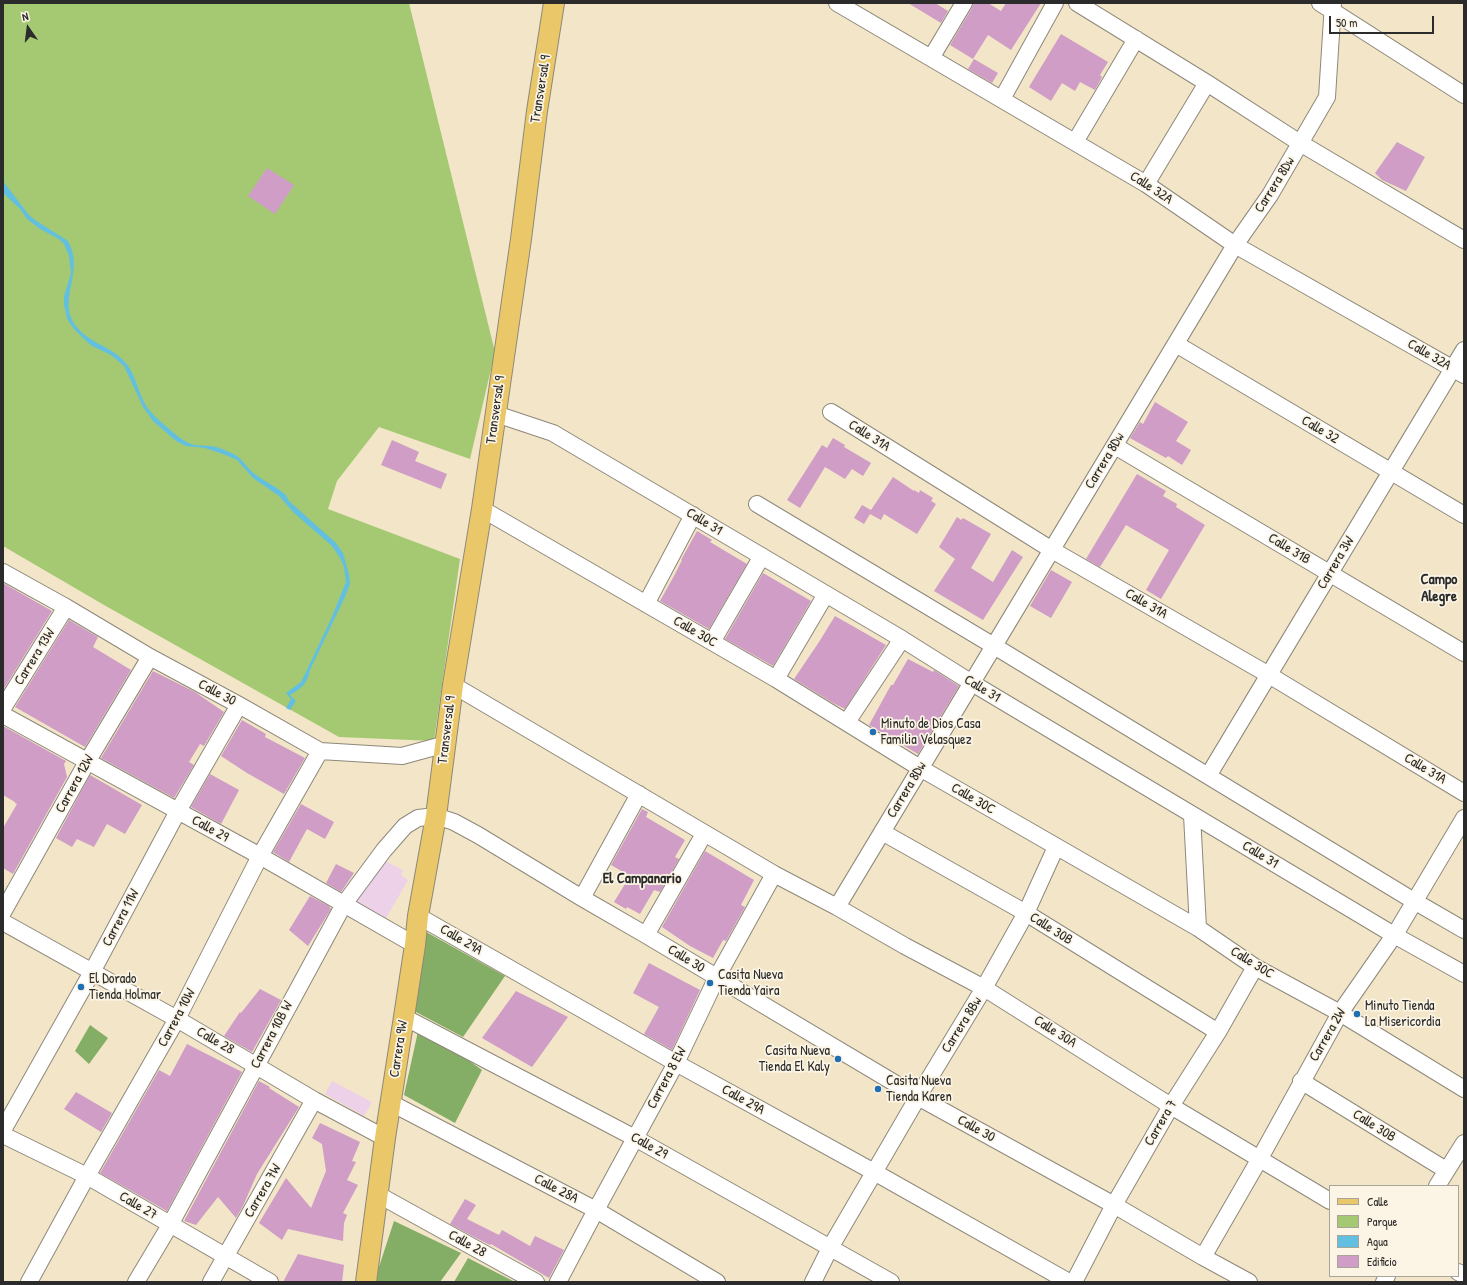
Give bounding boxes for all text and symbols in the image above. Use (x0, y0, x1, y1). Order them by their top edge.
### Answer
north arrow (8, 8, 48, 48)
scale bar (1331, 8, 1436, 34)
text: N (21, 9, 30, 24)
text: 50 m (1336, 14, 1357, 31)
street label: Transversal 9 (527, 54, 555, 124)
street label: Carrera 8Dw (1251, 154, 1299, 216)
street label: Calle 32A (1126, 168, 1176, 208)
street label: Calle 32A (1404, 336, 1454, 374)
street label: Transversal 9 (483, 375, 509, 445)
street label: Calle 32 (1298, 412, 1342, 448)
street label: Calle 31A (845, 417, 893, 455)
street label: Carrera 8Dw (1082, 430, 1128, 492)
street label: Calle 31 (683, 505, 725, 539)
street label: Calle 31B (1265, 530, 1313, 568)
street label: Carrera 3W (1314, 534, 1358, 592)
district label: Campo Alegre (1421, 571, 1457, 606)
street label: Calle 31A (1122, 585, 1170, 623)
street label: Calle 30C (670, 613, 720, 651)
street label: Carrera 13W (11, 626, 59, 688)
street label: Calle 31 (961, 672, 1003, 706)
street label: Calle 30 (195, 676, 239, 710)
street label: Transversal 9 (434, 695, 460, 765)
place label: Minuto de Dios Casa Familia Velasquez (881, 716, 980, 748)
marker: Minuto de Dios Casa Familia Velasquez (868, 727, 878, 737)
street label: Calle 31A (1401, 750, 1449, 788)
street label: Carrera 12W (52, 752, 98, 816)
street label: Carrera 8Dw (884, 759, 930, 821)
street label: Calle 30C (948, 780, 998, 818)
street label: Calle 29 (189, 812, 231, 846)
street label: Calle 31 (1239, 838, 1281, 872)
district label: El Campanario (603, 870, 681, 888)
street label: Carrera 11W (99, 887, 143, 949)
street label: Calle 30B (1026, 909, 1076, 949)
street label: Calle 29A (437, 921, 485, 959)
street label: Calle 30 (664, 941, 708, 977)
street label: Calle 30C (1227, 943, 1277, 983)
place label: Casita Nueva Tienda Yaira (718, 967, 783, 1000)
place label: El Dorado Tienda Holmar (89, 971, 161, 1004)
marker: Casita Nueva Tienda Yaira (705, 978, 715, 988)
marker: El Dorado Tienda Holmar (76, 982, 86, 992)
street label: Carrera 10W (155, 986, 199, 1050)
street label: Carrera 8Bw (938, 994, 986, 1056)
street label: Carrera 10B W (247, 998, 297, 1072)
place label: Minuto Tienda La Misericordia (1365, 998, 1440, 1030)
street label: Carrera 2W (1306, 1005, 1350, 1065)
marker: Minuto Tienda La Misericordia (1352, 1009, 1362, 1019)
street label: Calle 30A (1030, 1012, 1080, 1052)
street label: Carrera 9W (386, 1019, 412, 1079)
street label: Calle 28 (193, 1024, 237, 1058)
place label: Casita Nueva Tienda El Kaly (759, 1043, 830, 1076)
street label: Carrera 8 EW (644, 1044, 690, 1112)
marker: Casita Nueva Tienda El Kaly (833, 1054, 843, 1064)
place label: Casita Nueva Tienda Karen (886, 1073, 952, 1106)
street label: Calle 29A (719, 1081, 767, 1119)
marker: Casita Nueva Tienda Karen (873, 1084, 883, 1094)
street label: Carrera 7 (1141, 1097, 1181, 1149)
street label: Calle 30B (1349, 1106, 1399, 1146)
street label: Calle 30 (954, 1112, 998, 1146)
street label: Calle 29 (628, 1129, 670, 1163)
street label: Carrera 7W (241, 1161, 285, 1221)
street label: Calle 28A (531, 1171, 581, 1207)
legend (1329, 1185, 1459, 1277)
street label: Calle 27 (116, 1188, 160, 1224)
text: Calle (1367, 1193, 1388, 1210)
text: Parque (1367, 1213, 1397, 1230)
street label: Calle 28 (445, 1227, 489, 1261)
text: Agua (1367, 1233, 1388, 1250)
text: Edificio (1367, 1253, 1397, 1270)

